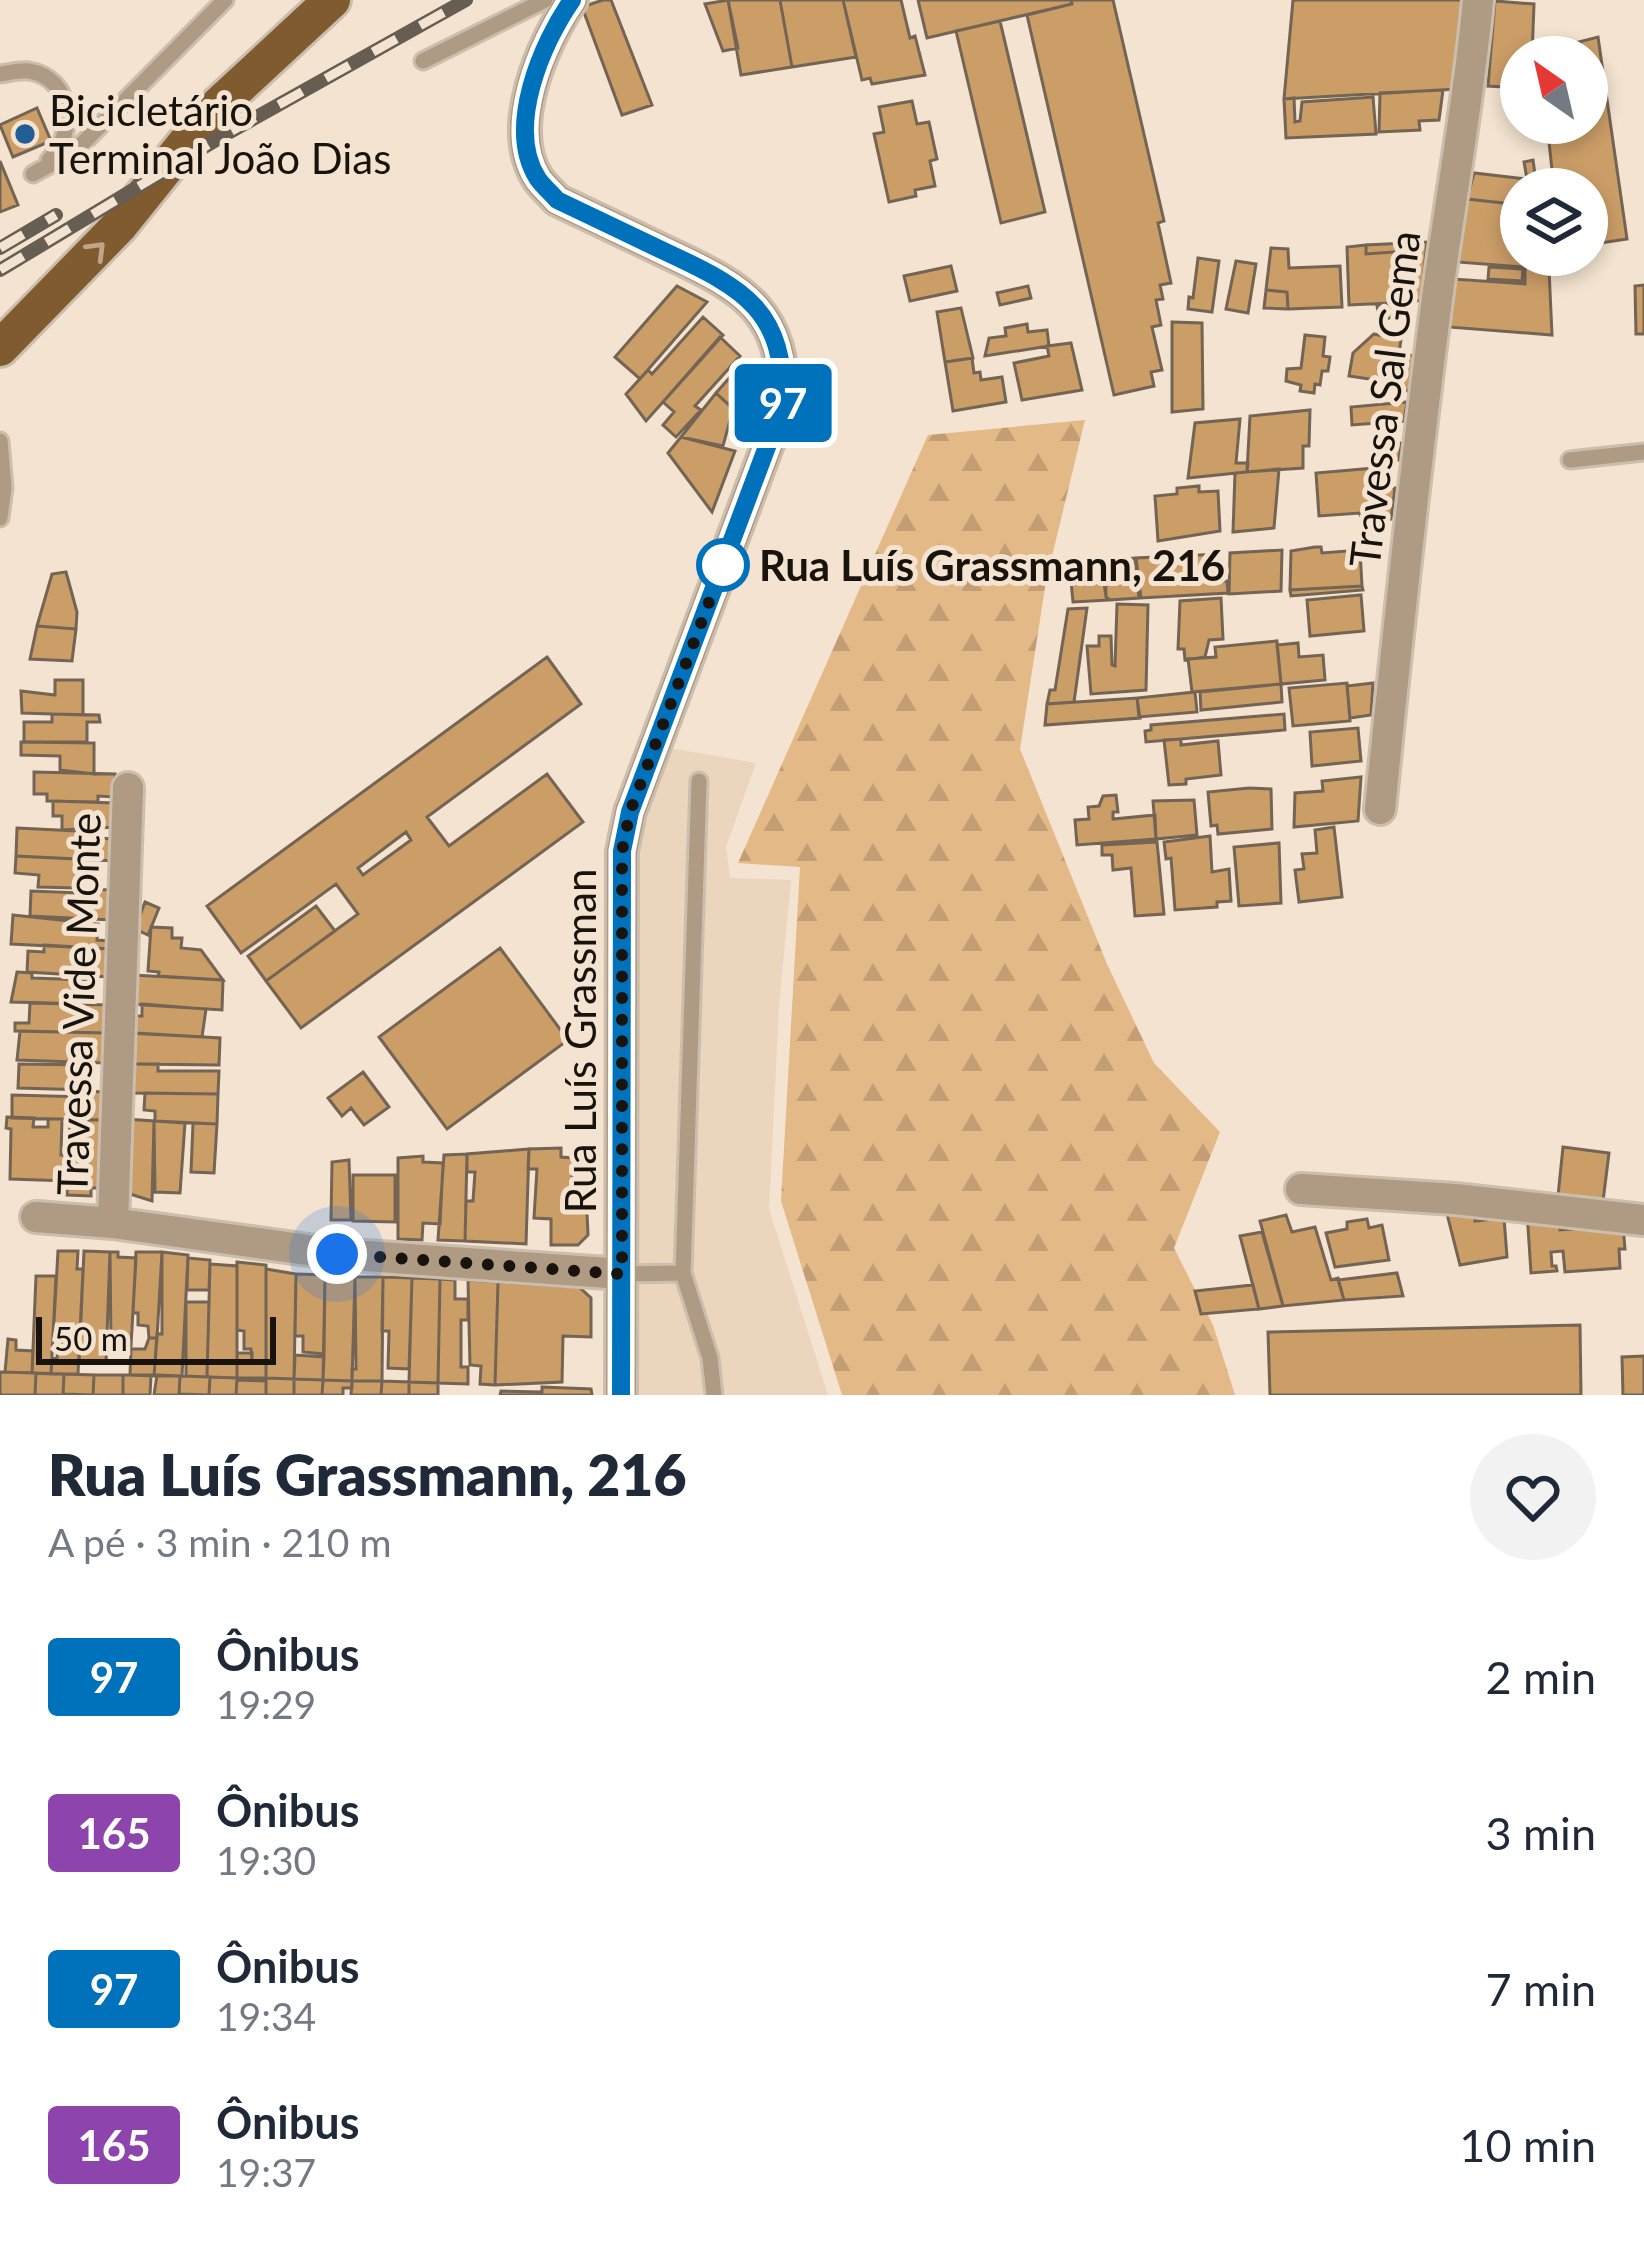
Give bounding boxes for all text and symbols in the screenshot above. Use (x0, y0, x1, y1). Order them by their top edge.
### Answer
north arrow (1500, 36, 1608, 144)
map controls (1500, 36, 1608, 276)
place label: Bicicletário Terminal João Dias (49, 85, 391, 183)
marker: Bicicletário Terminal João Dias (12, 121, 38, 147)
button: layers (1500, 168, 1608, 276)
street label: Travessa Sal Gema (1339, 228, 1429, 570)
one-way arrow (82, 242, 104, 264)
line badge: 97 (729, 364, 837, 442)
text: 97 (759, 378, 807, 428)
marker: Rua Luís Grassmann, 216 (698, 540, 748, 590)
place label: Rua Luís Grassmann, 216 (759, 540, 1225, 590)
street label: Travessa Vide Monte (46, 812, 110, 1196)
street label: Rua Luís Grassman (555, 869, 605, 1213)
your location (307, 1224, 367, 1284)
scale bar (36, 1311, 276, 1364)
text: 50 m (54, 1318, 128, 1358)
button: heart (1470, 1434, 1596, 1560)
text: Rua Luís Grassmann, 216 (48, 1440, 686, 1508)
text: A pé · 3 min · 210 m (48, 1519, 391, 1565)
text: Ônibus (216, 1627, 359, 1681)
text: 2 min (1485, 1650, 1596, 1704)
text: 97 (90, 1652, 138, 1702)
text: 19:29 (216, 1681, 316, 1727)
text: Ônibus (216, 1783, 359, 1837)
text: 3 min (1485, 1806, 1596, 1860)
text: 165 (77, 1808, 151, 1858)
text: 19:30 (216, 1837, 316, 1883)
text: Ônibus (216, 1939, 359, 1993)
text: 7 min (1485, 1962, 1596, 2016)
text: 97 (90, 1964, 138, 2014)
text: 19:34 (216, 1993, 316, 2039)
text: Ônibus (216, 2095, 359, 2149)
text: 10 min (1459, 2118, 1596, 2172)
text: 165 (77, 2120, 151, 2170)
text: 19:37 (216, 2149, 316, 2195)

